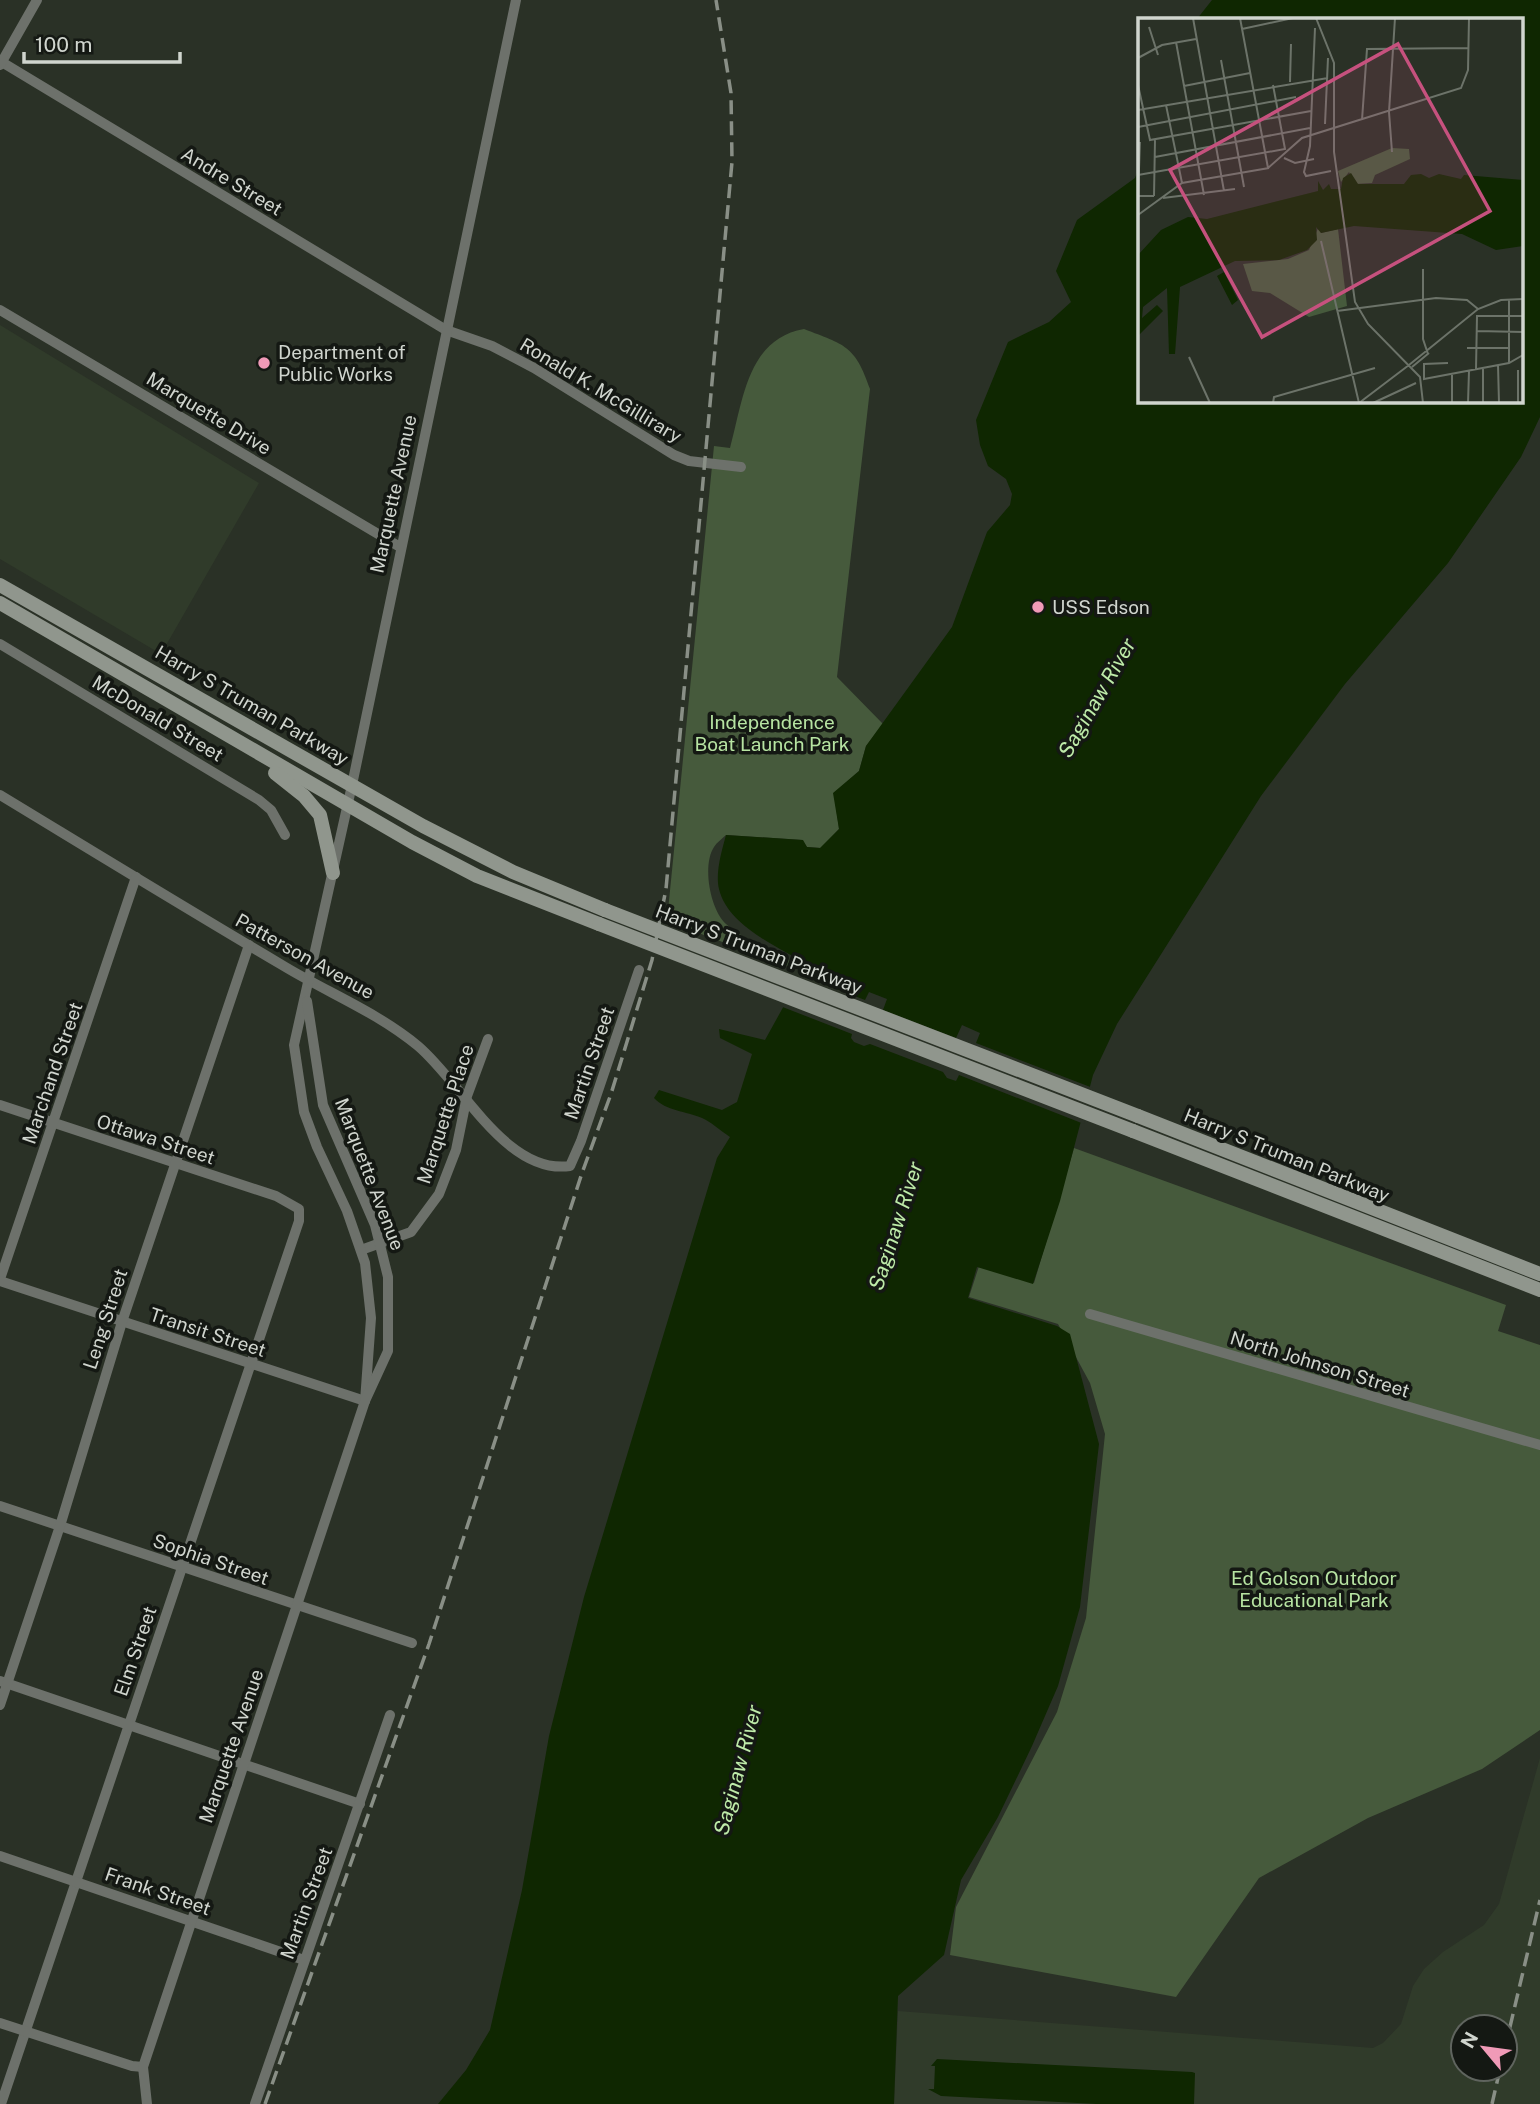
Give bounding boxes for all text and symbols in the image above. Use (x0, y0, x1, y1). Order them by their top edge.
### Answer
inset map (1138, 18, 1522, 402)
scale bar (24, 21, 180, 65)
text: 100 m (35, 32, 92, 57)
street label: Andre Street (177, 142, 287, 220)
street label: Ronald K. McGillirary (516, 333, 686, 447)
place label: Department of Public Works (278, 341, 406, 385)
marker: Department of Public Works (256, 355, 272, 371)
street label: Marquette Drive (143, 367, 275, 459)
street label: Marquette Avenue (365, 413, 421, 575)
place label: USS Edson (1052, 596, 1150, 618)
marker: USS Edson (1030, 599, 1046, 615)
water label: Saginaw River (1052, 633, 1141, 762)
street label: Harry S Truman Parkway (151, 641, 353, 769)
street label: McDonald Street (88, 670, 228, 766)
park label: Independence Boat Launch Park (694, 711, 850, 755)
street label: Harry S Truman Parkway (653, 899, 865, 999)
street label: Patterson Avenue (232, 909, 378, 1003)
street label: Marchand Street (17, 999, 87, 1147)
street label: Martin Street (559, 1004, 619, 1122)
street label: Marquette Place (412, 1041, 478, 1187)
street label: Marquette Avenue (331, 1095, 409, 1253)
street label: Harry S Truman Parkway (1181, 1104, 1393, 1206)
street label: Ottawa Street (94, 1110, 218, 1168)
water label: Saginaw River (863, 1157, 928, 1293)
street label: Leng Street (78, 1266, 132, 1372)
street label: Transit Street (147, 1303, 269, 1361)
street label: North Johnson Street (1228, 1326, 1412, 1402)
street label: Sophia Street (150, 1529, 272, 1589)
park label: Ed Golson Outdoor Educational Park (1231, 1567, 1397, 1611)
street label: Elm Street (109, 1603, 161, 1699)
street label: Marquette Avenue (194, 1666, 268, 1826)
water label: Saginaw River (708, 1701, 767, 1838)
street label: Martin Street (276, 1844, 336, 1962)
street label: Frank Street (102, 1863, 214, 1919)
north arrow (1449, 2013, 1519, 2083)
text: N (1456, 2028, 1482, 2052)

